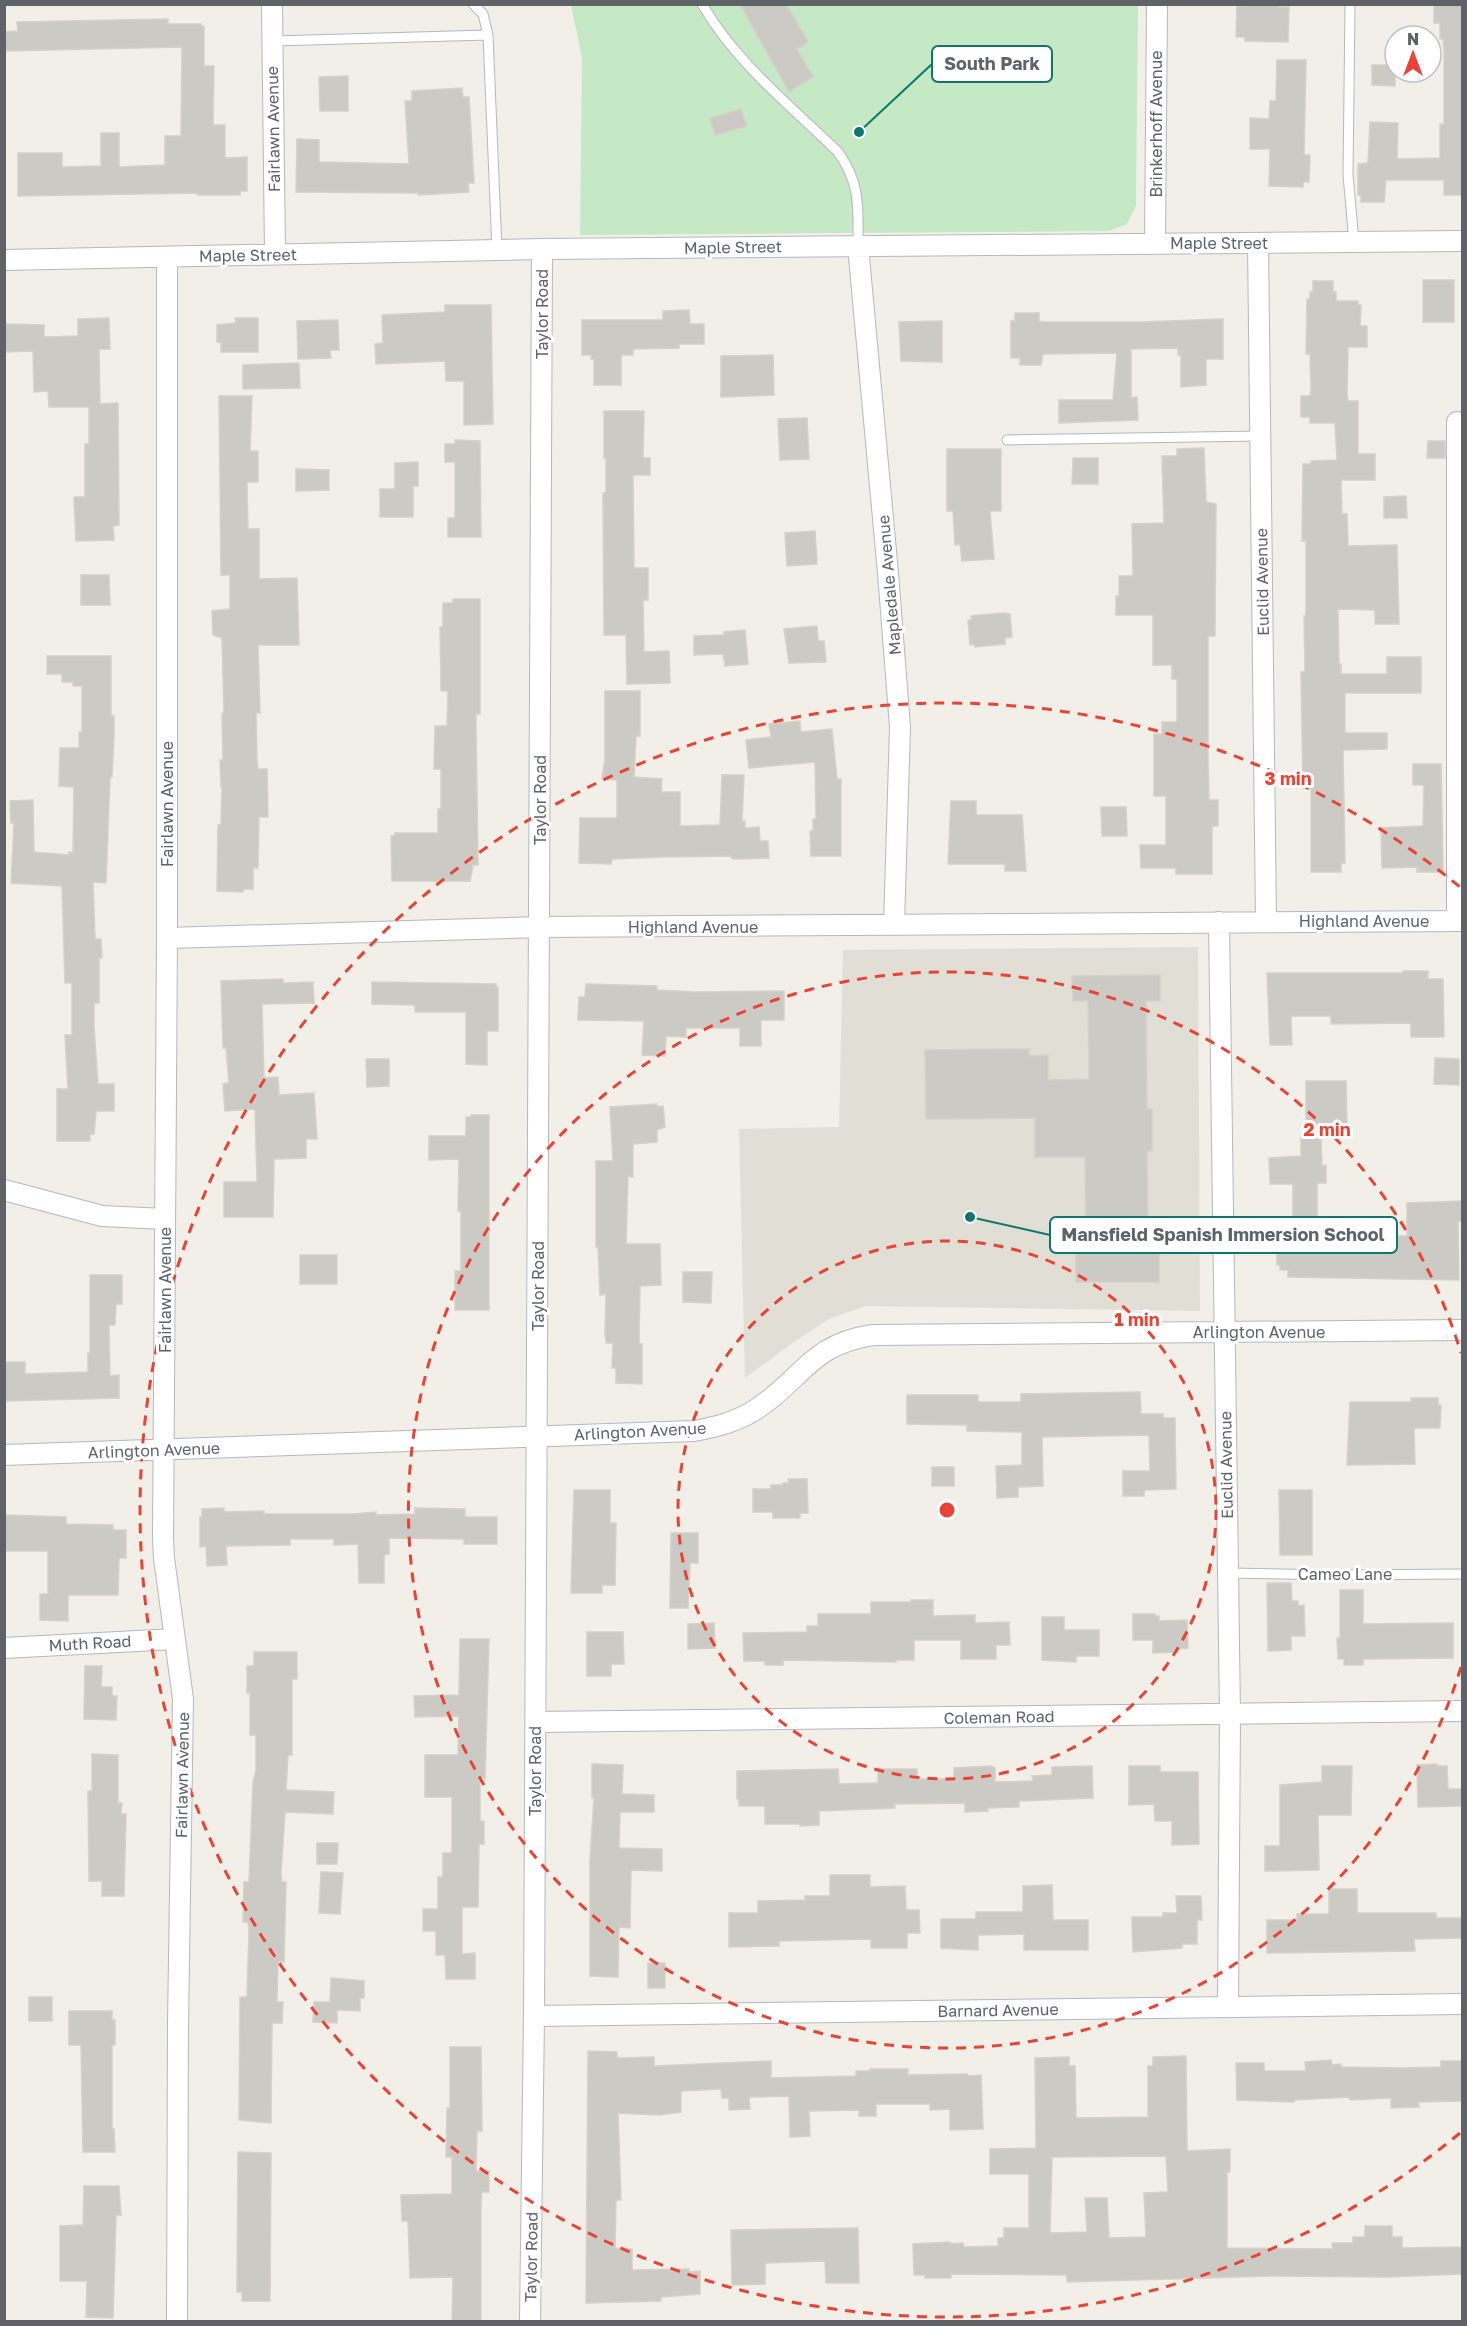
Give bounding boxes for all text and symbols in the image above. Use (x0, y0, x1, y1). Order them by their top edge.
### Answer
north arrow (1383, 24, 1443, 84)
text: N (1407, 29, 1419, 49)
callout: South Park (932, 46, 1052, 82)
street label: Brinkerhoff Avenue (1146, 51, 1166, 197)
text: South Park (944, 52, 1040, 74)
street label: Fairlawn Avenue (262, 66, 284, 192)
street label: Maple Street (1170, 233, 1268, 253)
street label: Maple Street (684, 236, 782, 258)
street label: Maple Street (199, 244, 297, 266)
street label: Taylor Road (532, 269, 552, 359)
street label: Mapledale Avenue (873, 514, 905, 656)
street label: Euclid Avenue (1251, 528, 1273, 636)
street label: Fairlawn Avenue (157, 741, 177, 867)
street label: Taylor Road (530, 755, 550, 845)
text: 3 min (1264, 767, 1312, 789)
street label: Highland Avenue (1299, 911, 1429, 931)
street label: Highland Avenue (628, 917, 758, 937)
text: 2 min (1303, 1118, 1351, 1140)
callout: Mansfield Spanish Immersion School (1050, 1217, 1397, 1253)
text: Mansfield Spanish Immersion School (1061, 1223, 1385, 1245)
street label: Fairlawn Avenue (155, 1227, 175, 1353)
street label: Taylor Road (528, 1241, 548, 1331)
text: 1 min (1114, 1308, 1160, 1330)
street label: Arlington Avenue (1193, 1322, 1325, 1342)
street label: Euclid Avenue (1215, 1411, 1237, 1519)
street label: Arlington Avenue (573, 1418, 707, 1444)
street label: Arlington Avenue (88, 1438, 220, 1462)
centre of rings (937, 1500, 957, 1520)
street label: Cameo Lane (1298, 1564, 1392, 1584)
street label: Muth Road (48, 1631, 132, 1655)
street label: Coleman Road (943, 1706, 1055, 1728)
street label: Fairlawn Avenue (171, 1712, 193, 1838)
street label: Taylor Road (525, 1726, 545, 1816)
street label: Barnard Avenue (937, 1999, 1059, 2021)
street label: Taylor Road (520, 2212, 542, 2302)

